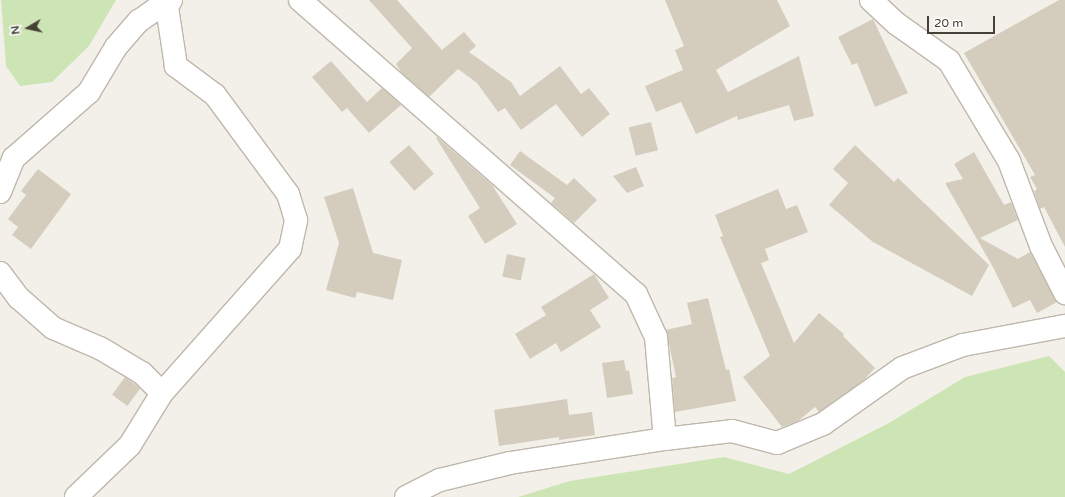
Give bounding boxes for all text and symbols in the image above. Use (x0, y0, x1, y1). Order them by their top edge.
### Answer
north arrow (8, 8, 48, 48)
scale bar (929, 8, 997, 34)
text: 20 m (934, 16, 963, 30)
text: N (9, 25, 23, 35)

